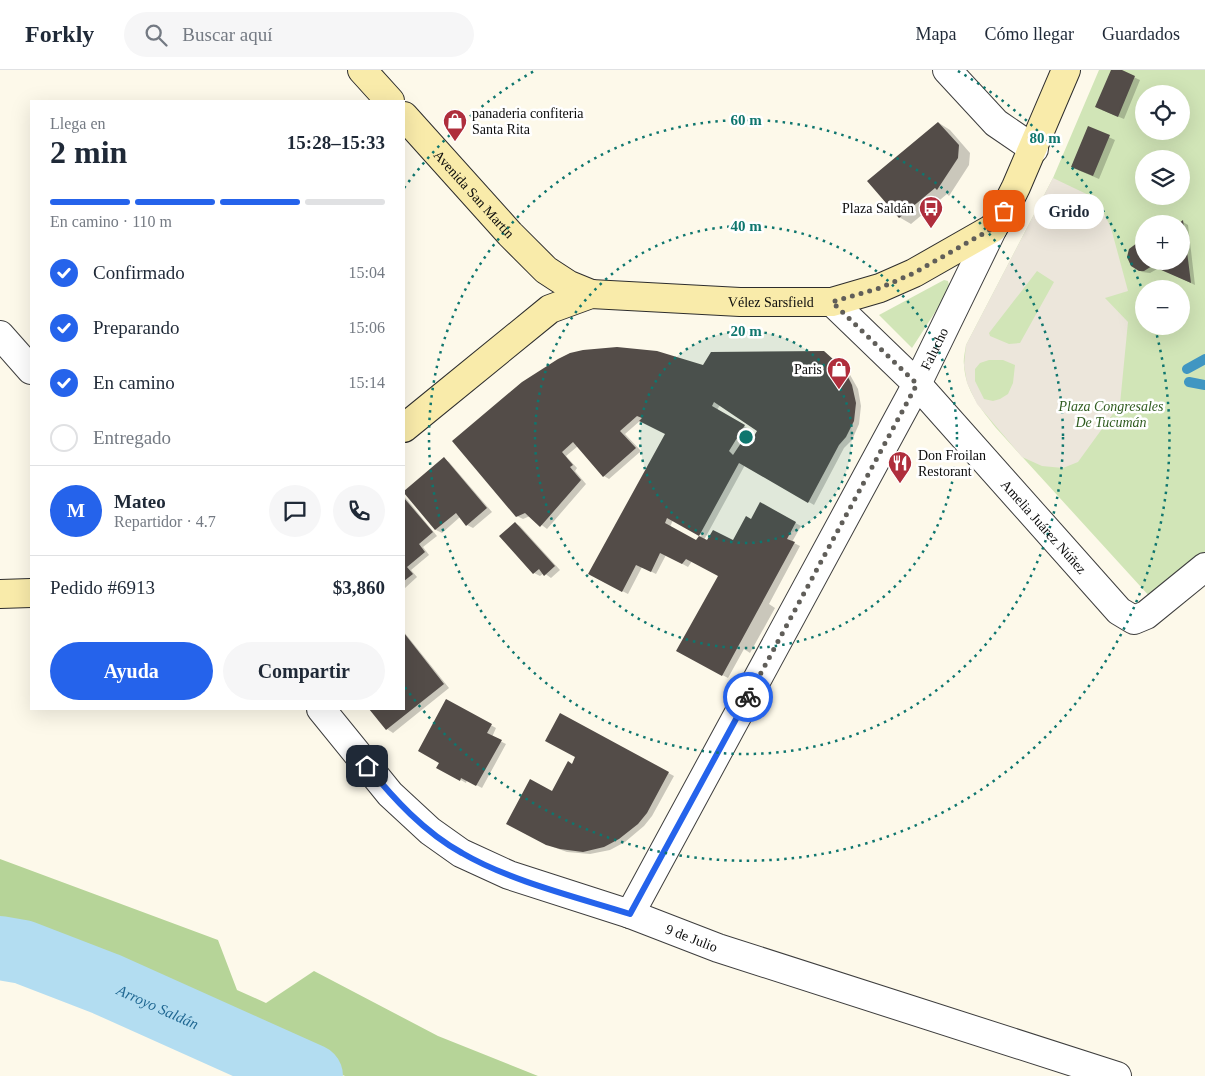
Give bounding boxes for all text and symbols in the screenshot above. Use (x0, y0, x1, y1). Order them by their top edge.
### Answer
search box (124, 12, 474, 57)
text: Forkly (25, 21, 94, 47)
icon: search (142, 21, 170, 49)
text: Buscar aquí (182, 24, 273, 45)
text: Mapa (916, 24, 957, 44)
text: Cómo llegar (985, 24, 1074, 44)
text: Guardados (1102, 24, 1180, 44)
map controls (1135, 85, 1190, 335)
button: locate (1135, 85, 1190, 140)
place label: panaderia confiteria Santa Rita (472, 106, 584, 137)
shop icon: panaderia confiteria Santa Rita (442, 108, 468, 142)
text: 60 m (730, 112, 762, 128)
text: Llega en (50, 115, 106, 132)
text: 80 m (1029, 130, 1061, 146)
text: 15:28–15:33 (287, 132, 385, 153)
text: 2 min (50, 134, 127, 170)
street label: Avenida San Martín (431, 147, 517, 241)
button: layers (1135, 150, 1190, 205)
pin (983, 190, 1025, 232)
callout: Grido (1034, 194, 1104, 228)
bus stop icon: Plaza Saldán (918, 195, 944, 229)
icon: bag (990, 197, 1018, 225)
place label: Plaza Saldán (842, 201, 914, 216)
text: Grido (1049, 203, 1089, 220)
text: En camino · 110 m (50, 213, 172, 230)
button: + (1135, 215, 1190, 270)
text: 40 m (730, 218, 762, 234)
icon: check (50, 259, 78, 287)
text: Confirmado (93, 262, 185, 283)
text: 15:04 (349, 264, 385, 281)
button: − (1135, 280, 1190, 335)
street label: Vélez Sarsfield (727, 294, 814, 310)
icon: check (50, 314, 78, 342)
text: Preparando (93, 317, 180, 338)
text: 15:06 (349, 319, 385, 336)
text: 20 m (730, 323, 762, 339)
street label: Falucho (918, 325, 951, 372)
shop icon: Paris (826, 356, 852, 390)
place label: Paris (794, 362, 822, 377)
icon: check (50, 369, 78, 397)
text: En camino (93, 372, 175, 393)
text: 15:14 (349, 374, 385, 391)
park label: Plaza Congresales De Tucumán (1058, 399, 1164, 430)
text: Entregado (93, 427, 171, 448)
centre of rings (737, 428, 755, 446)
place label: Don Froilan Restorant (918, 448, 986, 479)
restaurant icon: Don Froilan Restorant (887, 450, 913, 484)
street label: Amelia Juárez Núñez (998, 477, 1090, 577)
button: chat (269, 485, 321, 537)
button: phone (333, 485, 385, 537)
text: Mateo (114, 491, 166, 512)
text: M (67, 500, 85, 521)
text: Repartidor · 4.7 (114, 513, 216, 530)
text: Pedido #6913 (50, 577, 155, 598)
text: $3,860 (333, 577, 385, 598)
button: Ayuda (50, 642, 213, 700)
button: Compartir (223, 642, 385, 700)
courier (723, 672, 773, 722)
icon: bike (734, 683, 762, 711)
pin (346, 745, 388, 787)
icon: home (353, 752, 381, 780)
street label: 9 de Julio (664, 921, 720, 955)
water label: Arroyo Saldán (114, 982, 201, 1032)

